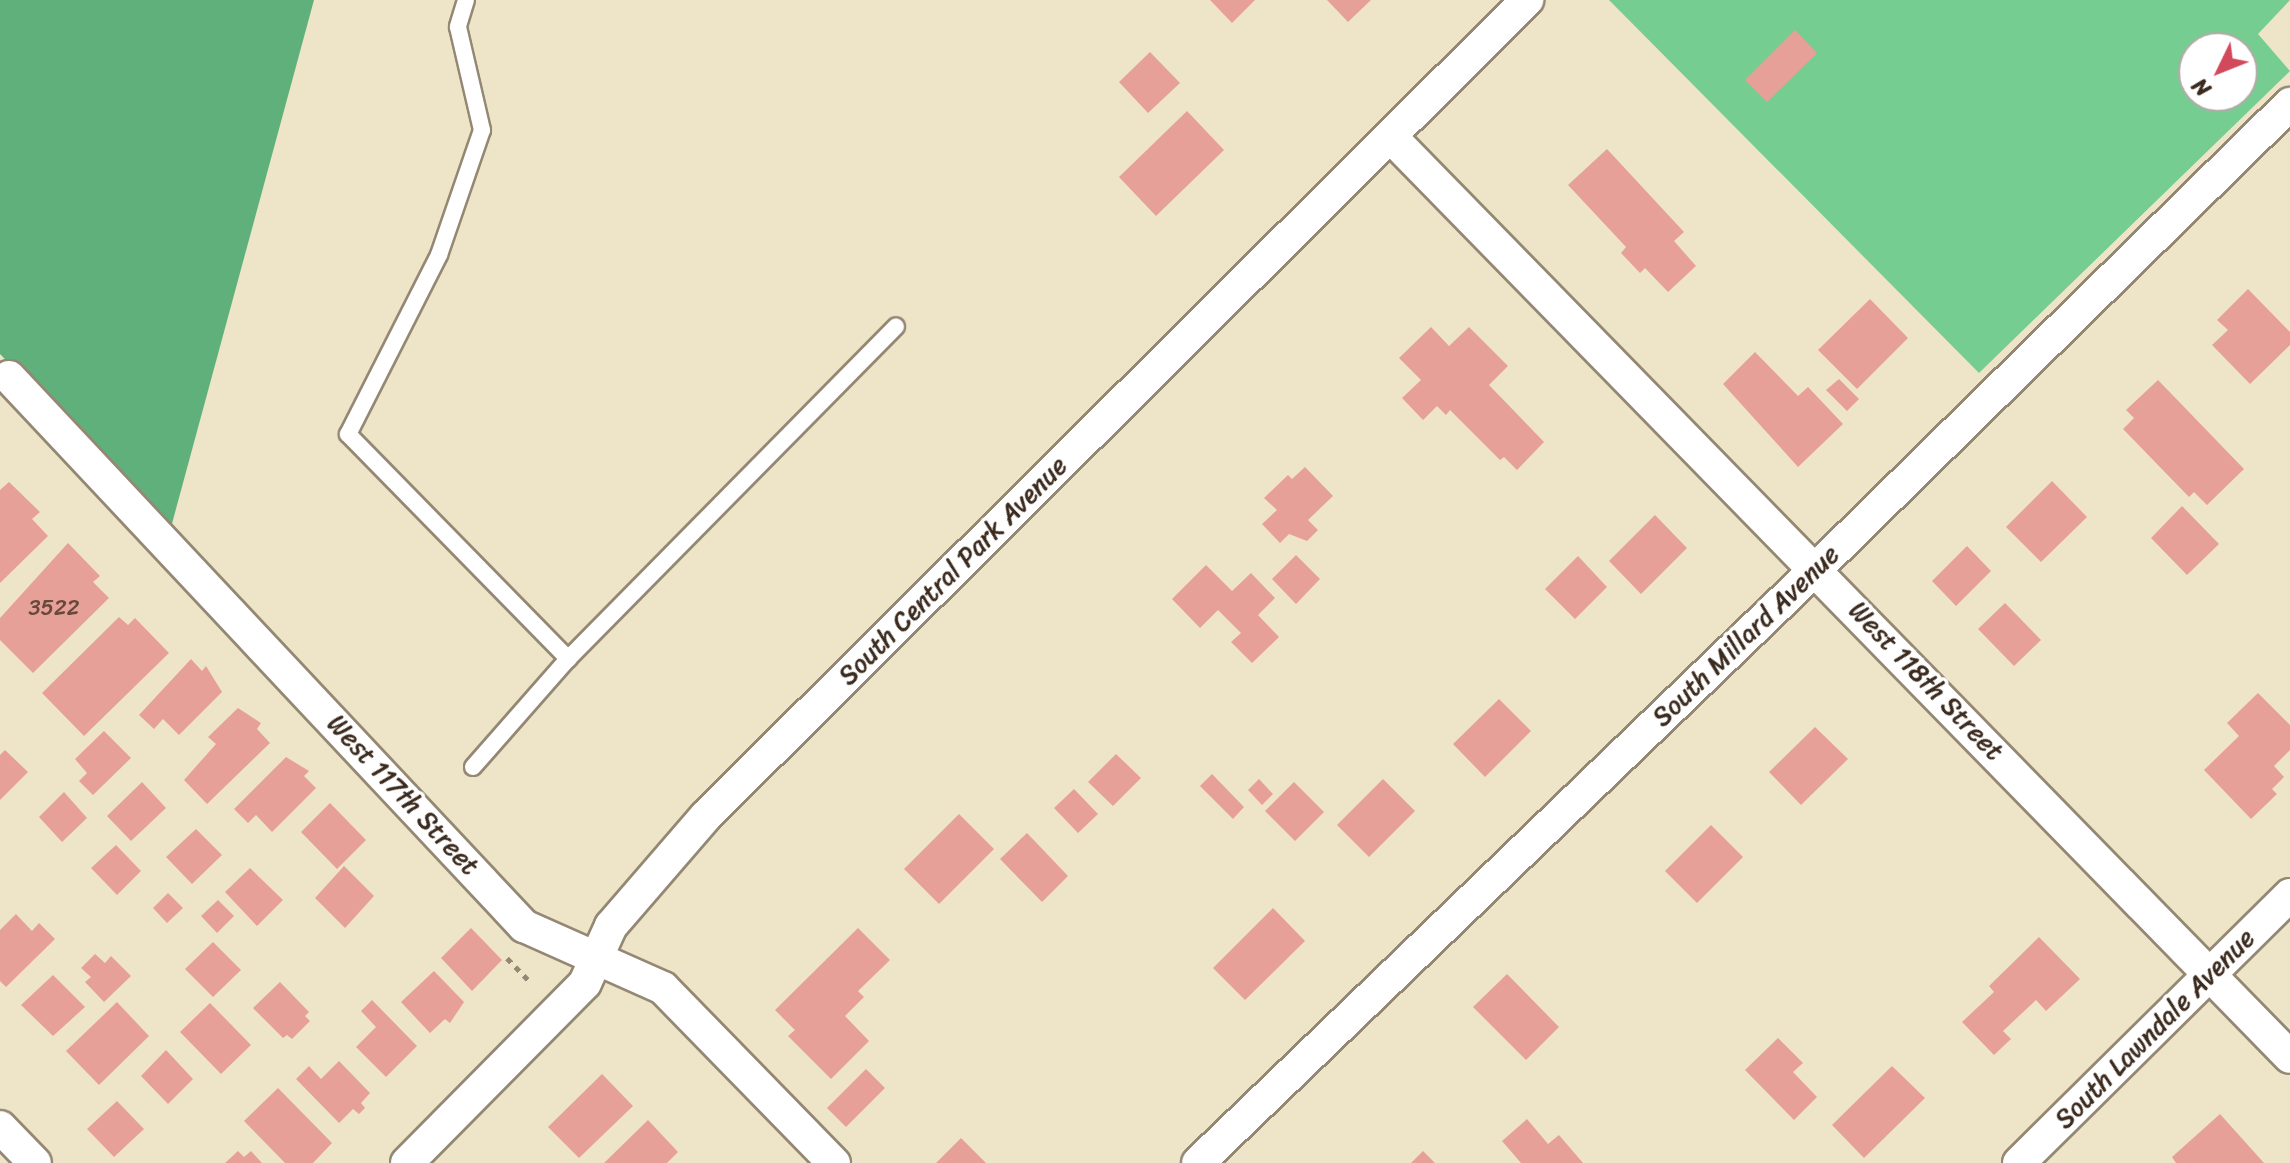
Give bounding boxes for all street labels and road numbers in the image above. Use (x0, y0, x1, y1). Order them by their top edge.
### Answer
street label: South Central Park Avenue (832, 450, 1074, 692)
street label: South Millard Avenue (1647, 539, 1845, 733)
street label: West 118th Street (1842, 595, 2010, 767)
street label: West 117th Street (321, 708, 485, 882)
street label: South Lawndale Avenue (2049, 923, 2261, 1135)

